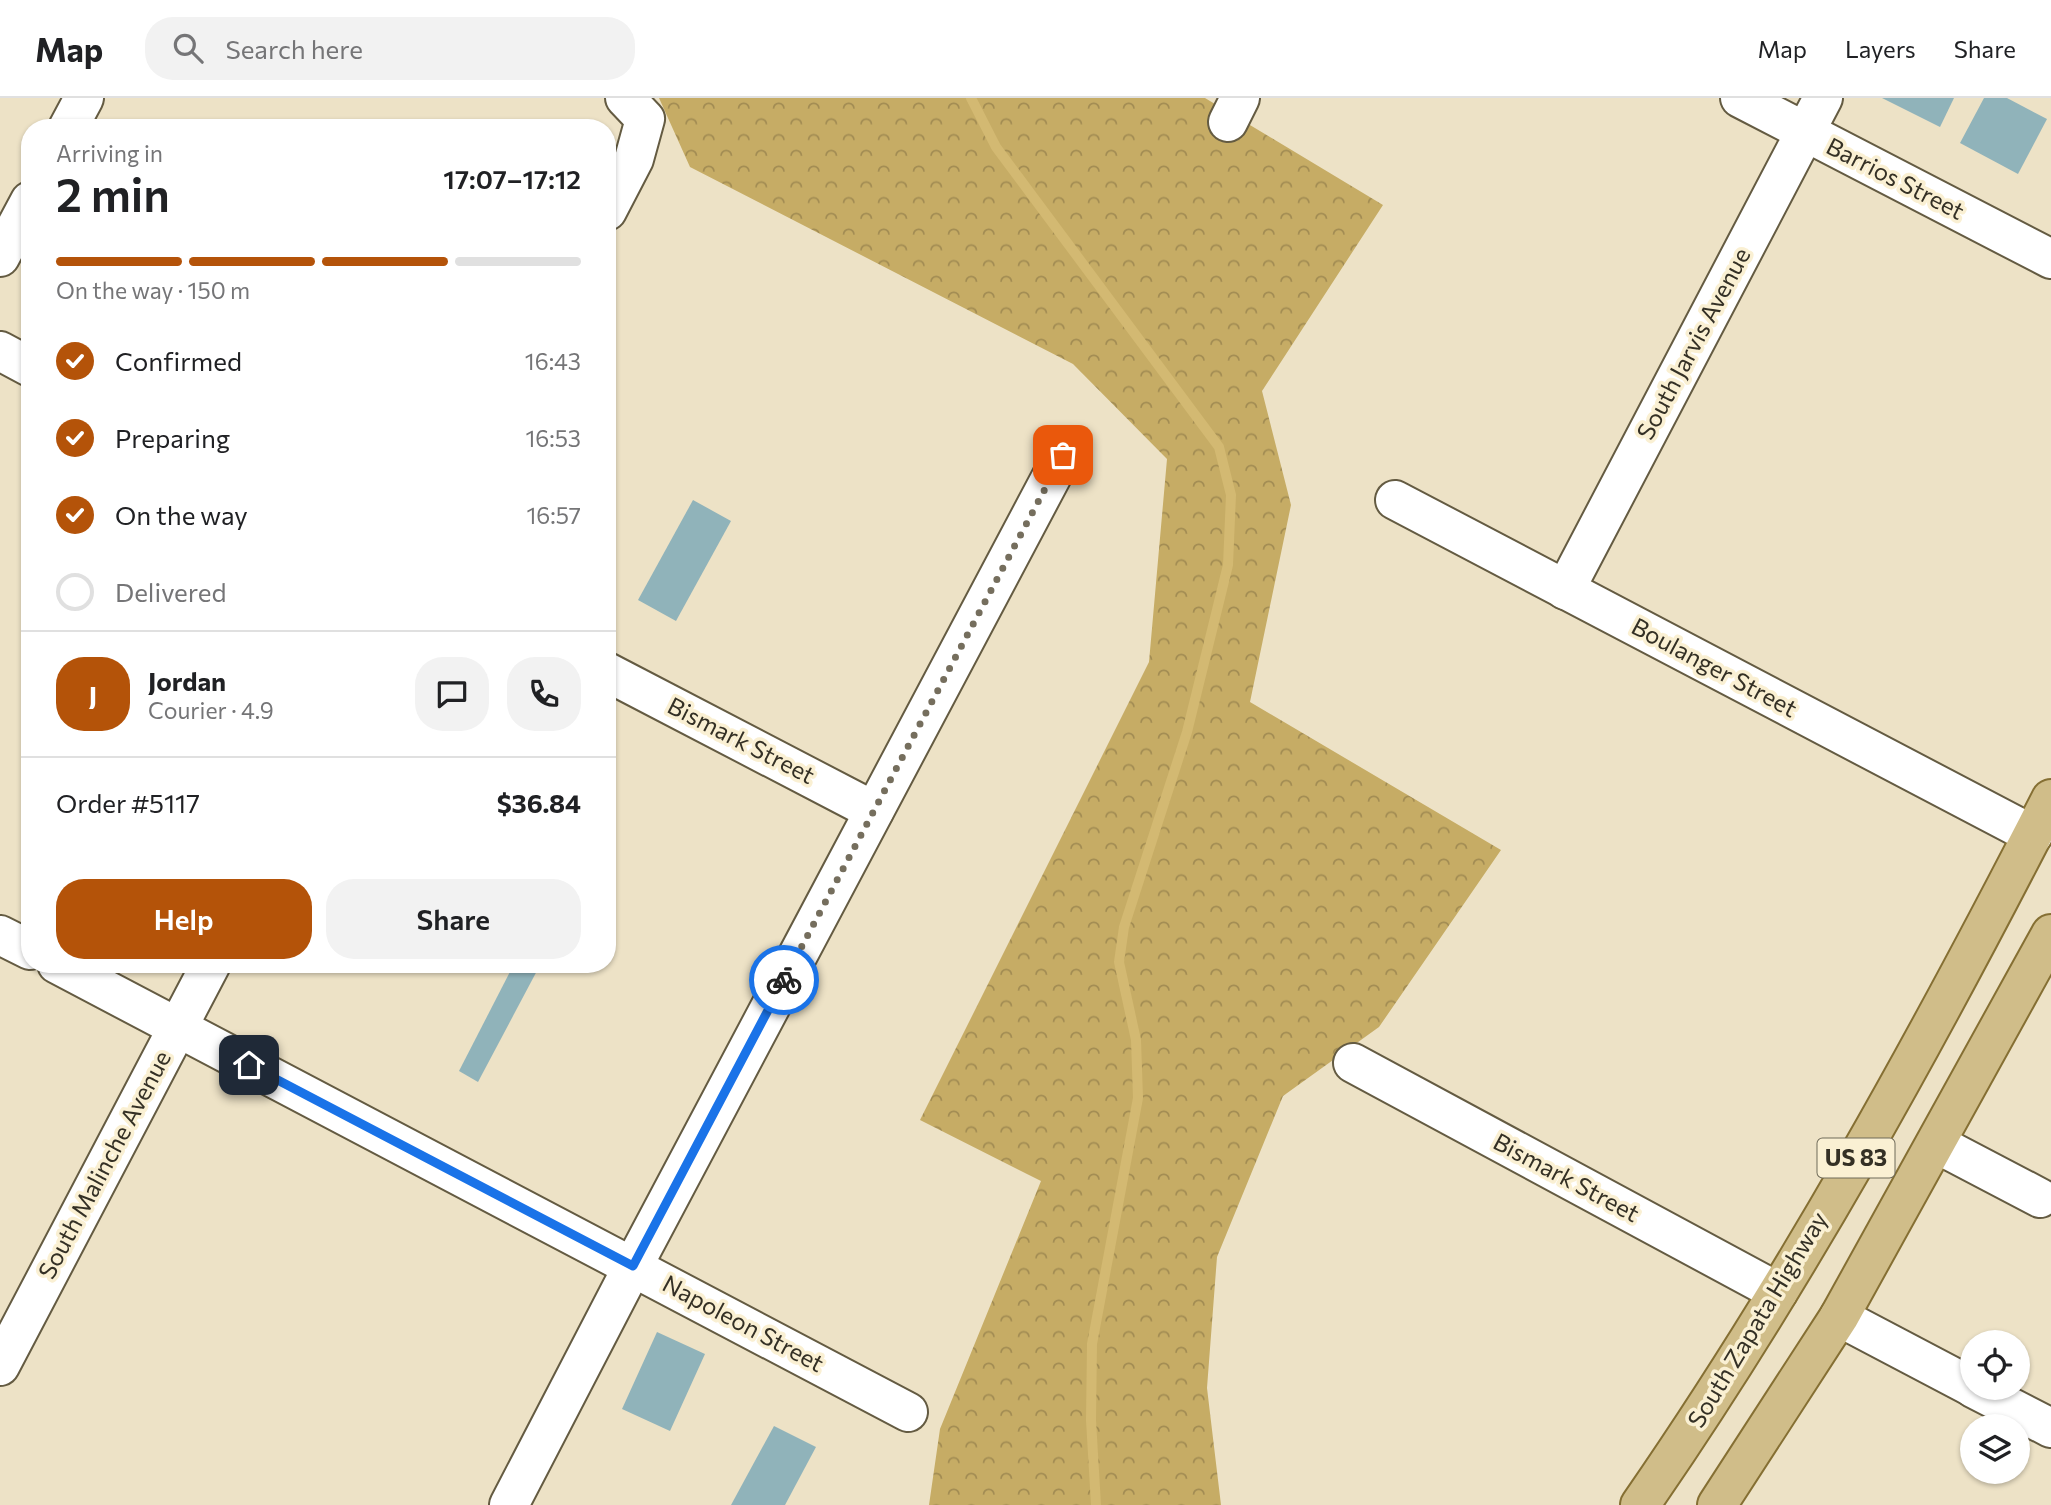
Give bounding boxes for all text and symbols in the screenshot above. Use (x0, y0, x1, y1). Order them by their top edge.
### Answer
search box (145, 17, 635, 80)
text: Map (35, 28, 103, 69)
icon: search (169, 29, 207, 67)
text: Search here (225, 33, 363, 64)
text: Map (1758, 34, 1807, 63)
text: Layers (1845, 34, 1916, 63)
text: Share (1954, 34, 2016, 63)
street label: Barrios Street (1822, 131, 1970, 225)
text: Arriving in (56, 139, 163, 167)
text: 17:07–17:12 (443, 163, 581, 194)
text: 2 min (56, 165, 170, 221)
street label: South Jarvis Avenue (1630, 242, 1756, 444)
text: On the way · 150 m (56, 276, 250, 304)
icon: check (56, 342, 94, 380)
text: Confirmed (115, 345, 242, 376)
text: 16:43 (525, 347, 581, 375)
icon: check (56, 419, 94, 457)
text: Preparing (115, 422, 230, 453)
text: 16:53 (525, 424, 581, 452)
pin (1033, 425, 1093, 485)
icon: bag (1044, 436, 1082, 474)
icon: check (56, 496, 94, 534)
text: On the way (115, 499, 248, 530)
text: 16:57 (526, 501, 581, 529)
text: Delivered (115, 576, 226, 607)
street label: Boulanger Street (1627, 611, 1802, 723)
button: chat (415, 657, 489, 731)
button: phone (507, 657, 581, 731)
text: Jordan (148, 665, 226, 696)
text: J (89, 679, 97, 710)
street label: Bismark Street (663, 690, 820, 789)
text: Courier · 4.9 (148, 696, 274, 724)
text: Order #5117 (56, 787, 200, 818)
text: $36.84 (497, 787, 581, 818)
button: Help (56, 879, 312, 959)
button: Share (326, 879, 581, 959)
courier (749, 945, 819, 1015)
icon: bike (765, 961, 803, 999)
pin (219, 1035, 279, 1095)
street label: South Malinche Avenue (31, 1045, 176, 1283)
icon: home (230, 1046, 268, 1084)
street label: Bismark Street (1489, 1126, 1645, 1227)
road number: US 83 (1818, 1138, 1895, 1177)
street label: South Zapata Highway (1681, 1206, 1833, 1432)
street label: Napoleon Street (658, 1268, 829, 1377)
map controls (1960, 1330, 2030, 1484)
button: locate (1960, 1330, 2030, 1400)
button: layers (1960, 1414, 2030, 1484)

